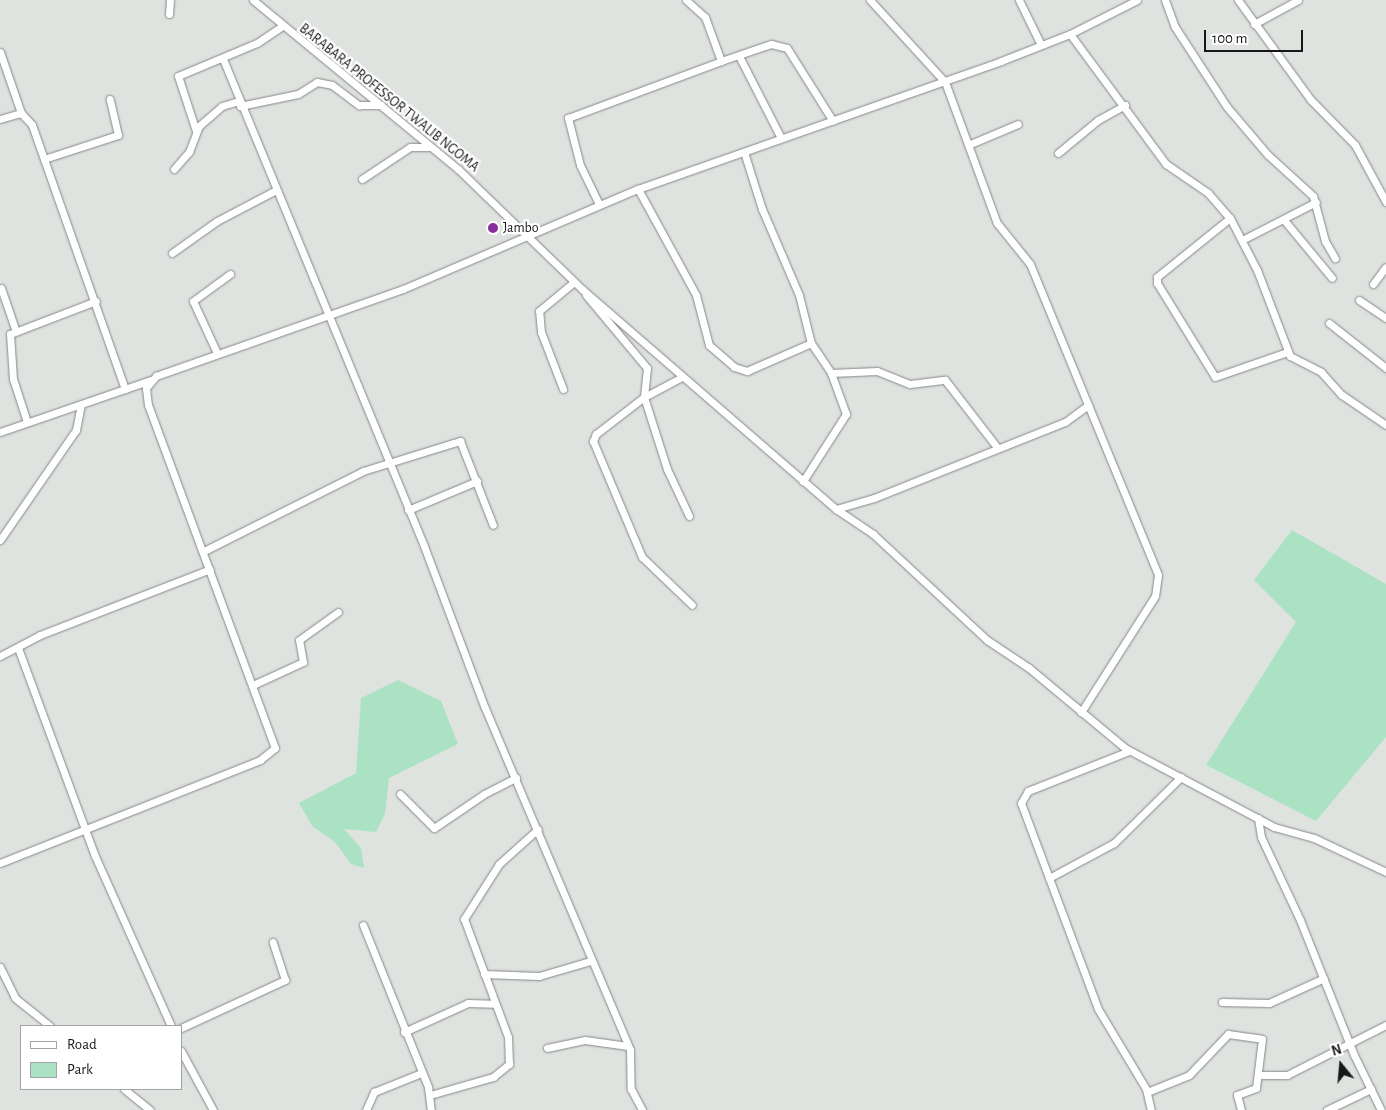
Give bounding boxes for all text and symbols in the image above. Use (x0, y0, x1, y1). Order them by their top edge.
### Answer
street label: BARABARA PROFESSOR TWALIB NGOMA (296, 20, 482, 176)
scale bar (1206, 20, 1305, 52)
text: 100 m (1212, 31, 1247, 46)
place label: Jambo (503, 220, 539, 236)
marker: Jambo (487, 222, 499, 234)
legend (20, 1025, 182, 1090)
text: Road (67, 1037, 97, 1052)
north arrow (1316, 1040, 1366, 1090)
text: N (1330, 1043, 1343, 1059)
text: Park (67, 1062, 93, 1077)

